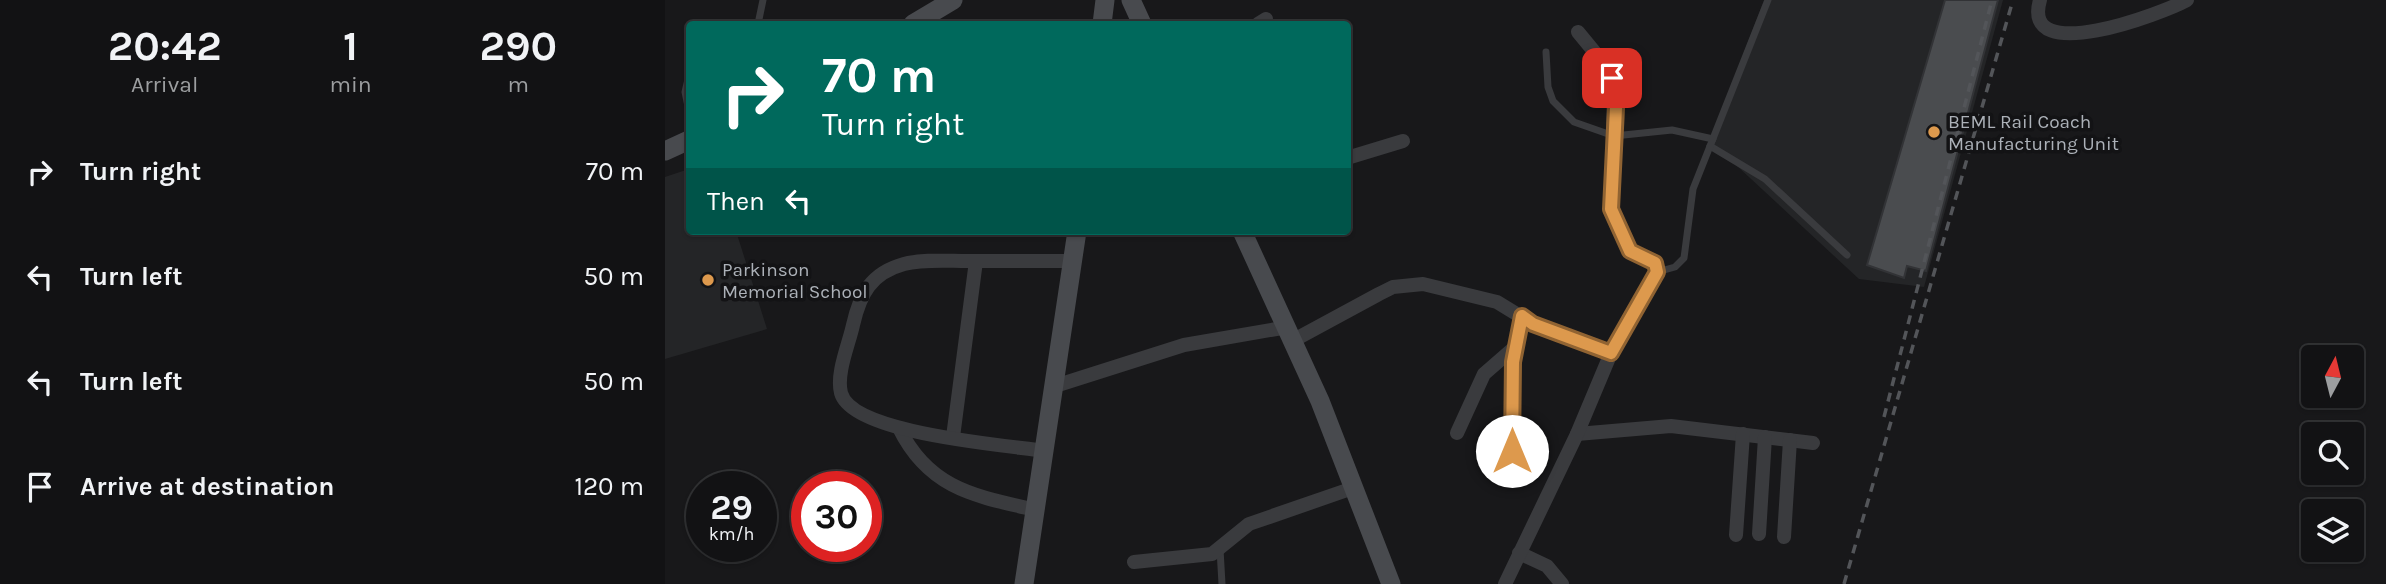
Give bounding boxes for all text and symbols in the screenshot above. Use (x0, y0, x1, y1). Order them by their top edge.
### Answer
text: 20:42 (108, 21, 222, 71)
text: 1 (343, 21, 358, 71)
text: 290 (480, 21, 557, 71)
text: 70 m (822, 47, 936, 104)
pin (1582, 48, 1642, 108)
icon: right (707, 49, 798, 140)
icon: arrive (1593, 59, 1631, 97)
text: Arrival (131, 71, 198, 98)
text: min (329, 71, 372, 98)
text: m (508, 71, 529, 98)
text: Turn right (822, 106, 964, 143)
place label: BEML Rail Coach Manufacturing Unit (1948, 111, 2119, 155)
marker: BEML Rail Coach Manufacturing Unit (1926, 124, 1942, 140)
icon: right (21, 153, 59, 191)
text: Turn right (80, 156, 201, 187)
text: 70 m (586, 156, 644, 187)
icon: left (779, 182, 817, 220)
text: Then (707, 186, 765, 217)
icon: left (21, 258, 59, 296)
place label: Parkinson Memorial School (722, 259, 868, 303)
text: Turn left (80, 261, 182, 292)
text: 50 m (583, 261, 644, 292)
marker: Parkinson Memorial School (700, 272, 716, 288)
north arrow (2301, 345, 2364, 408)
map controls (2301, 345, 2364, 562)
icon: left (21, 363, 59, 401)
text: Turn left (80, 366, 182, 397)
text: 50 m (583, 366, 644, 397)
position arrow (1475, 414, 1549, 488)
button: search (2301, 422, 2364, 485)
icon: arrive (21, 468, 59, 506)
text: Arrive at destination (80, 471, 334, 502)
text: 120 m (574, 471, 644, 502)
speed limit sign: 30 (791, 471, 882, 562)
text: 29 (710, 487, 753, 528)
button: layers (2301, 499, 2364, 562)
text: km/h (709, 523, 754, 545)

